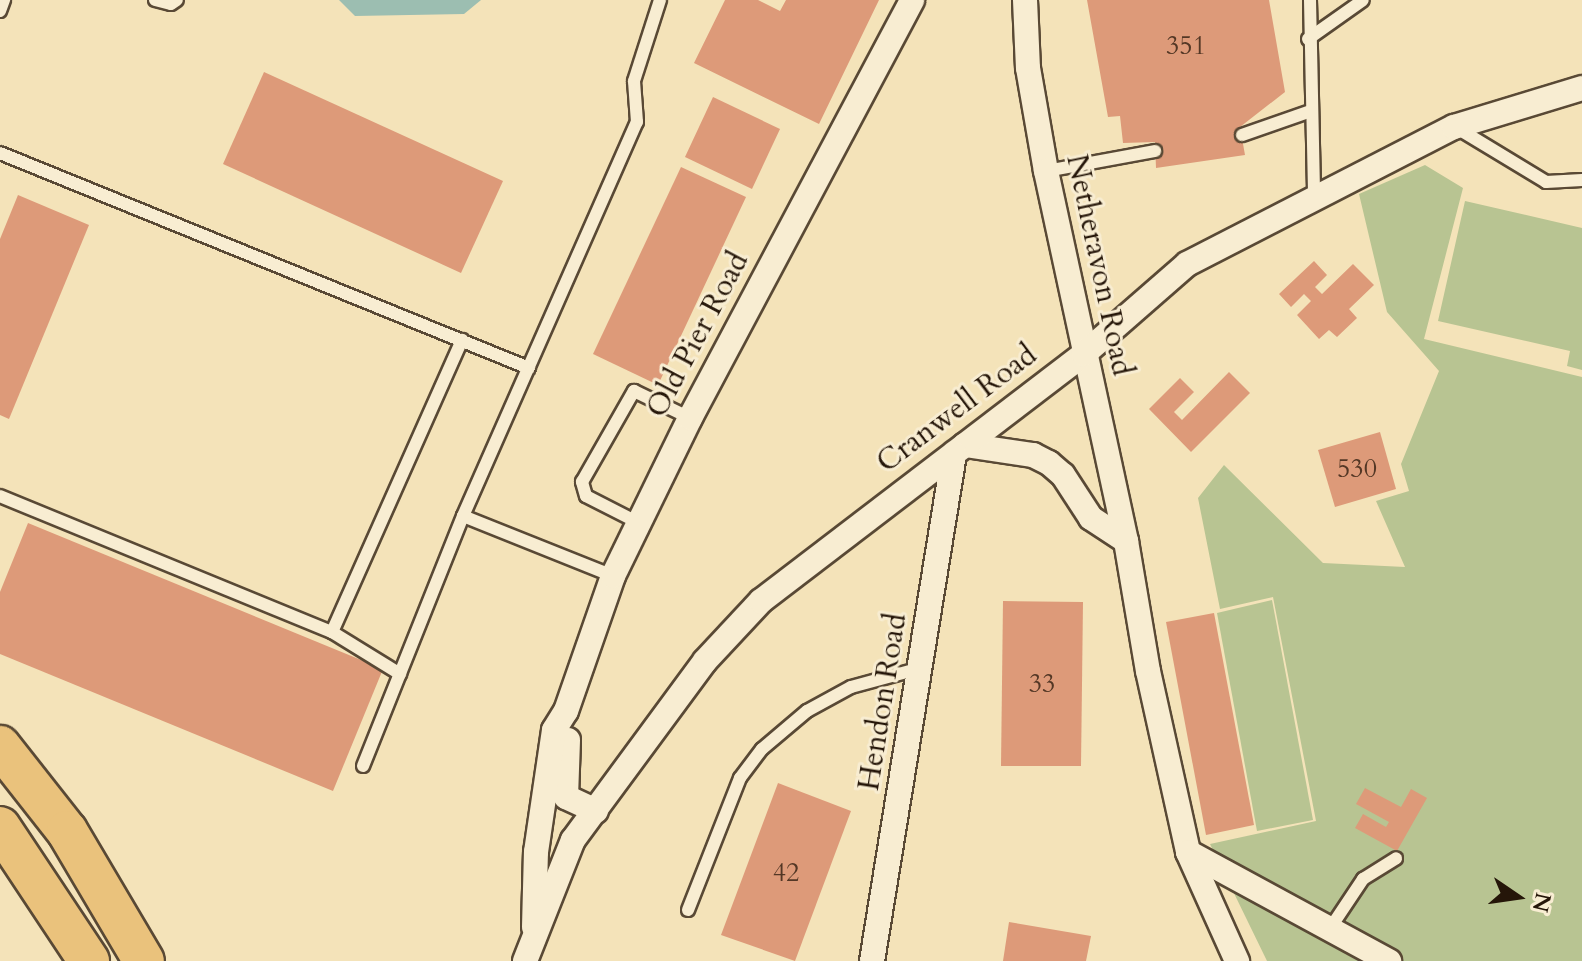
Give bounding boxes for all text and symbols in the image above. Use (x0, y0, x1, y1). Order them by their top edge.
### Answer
house number: 351 (1166, 30, 1206, 62)
street label: Netheravon Road (1058, 151, 1140, 379)
street label: Old Pier Road (639, 246, 757, 424)
street label: Cranwell Road (870, 337, 1044, 481)
house number: 530 (1337, 453, 1377, 485)
street label: Hendon Road (851, 611, 915, 793)
house number: 33 (1029, 668, 1055, 700)
house number: 42 (773, 857, 799, 889)
north arrow (1478, 857, 1558, 937)
text: N (1525, 890, 1558, 915)

